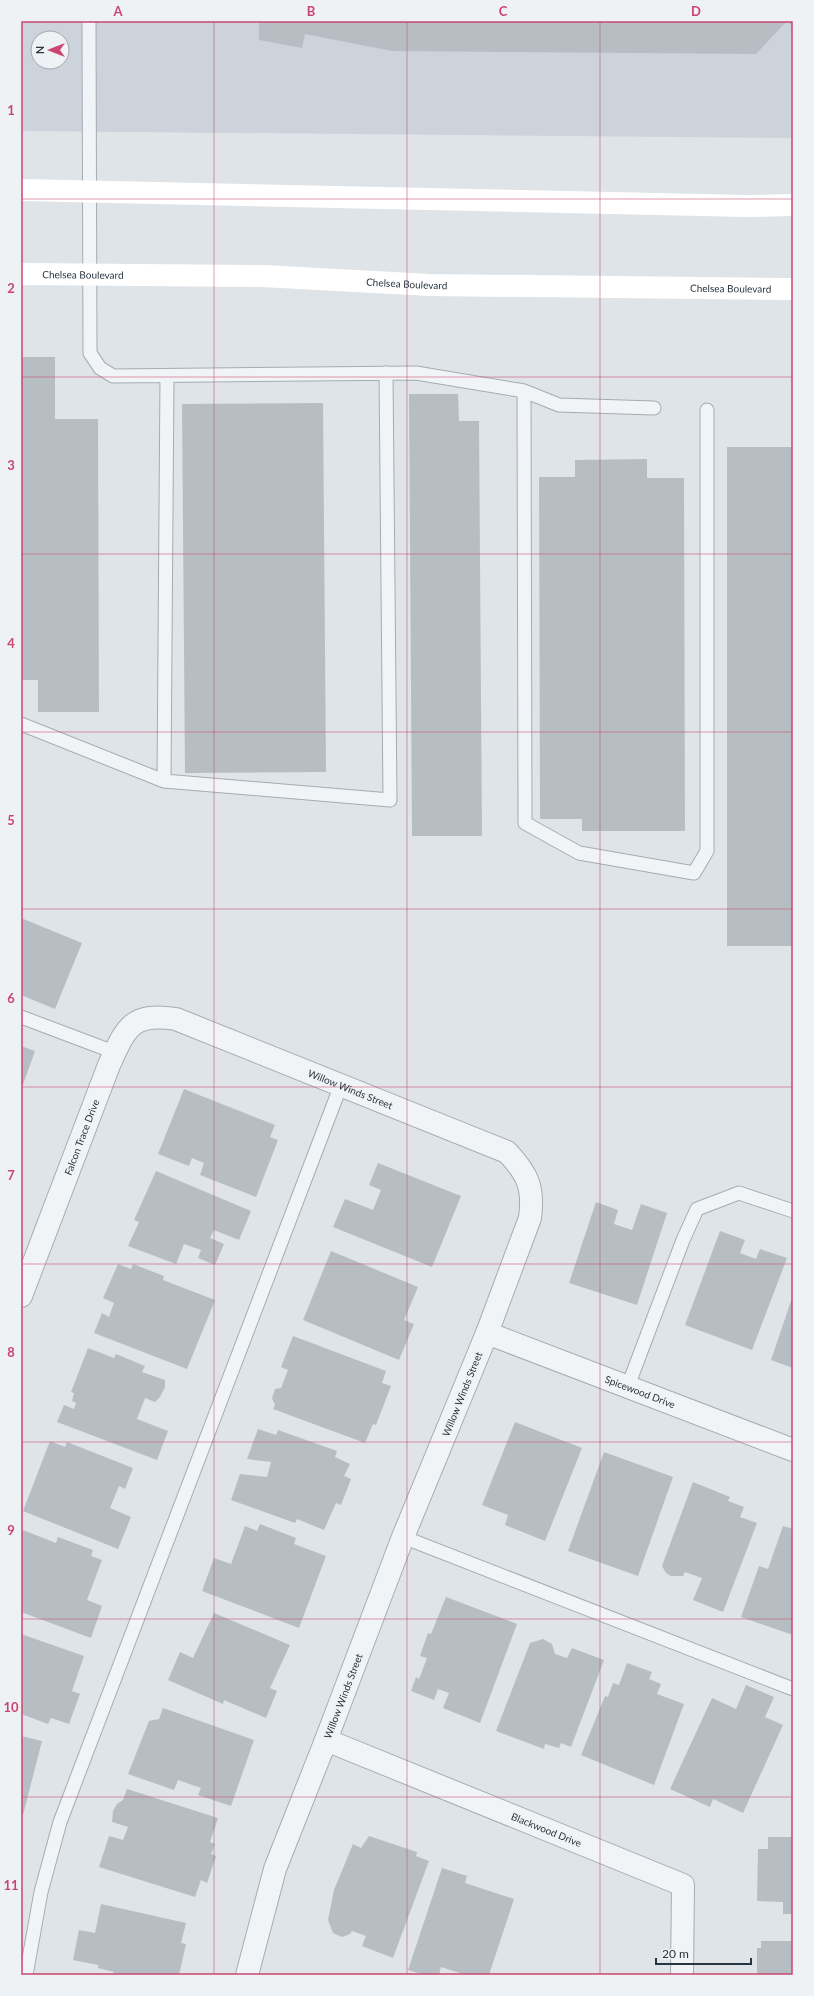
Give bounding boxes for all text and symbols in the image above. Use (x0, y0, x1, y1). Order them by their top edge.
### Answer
text: A (112, 3, 123, 19)
text: B (307, 3, 316, 19)
text: C (499, 3, 508, 19)
text: D (691, 3, 701, 19)
north arrow (30, 30, 70, 70)
text: N (33, 46, 46, 54)
text: 1 (7, 102, 15, 118)
street label: Chelsea Boulevard (42, 268, 124, 281)
street label: Chelsea Boulevard (366, 276, 448, 291)
text: 2 (7, 280, 15, 296)
street label: Chelsea Boulevard (690, 282, 771, 295)
text: 3 (7, 457, 15, 473)
text: 4 (7, 635, 15, 651)
text: 5 (7, 812, 15, 828)
text: 6 (7, 990, 15, 1006)
street label: Willow Winds Street (306, 1067, 395, 1112)
street label: Falcon Trace Drive (62, 1097, 101, 1177)
text: 7 (7, 1167, 15, 1183)
text: 8 (7, 1344, 15, 1360)
street label: Willow Winds Street (440, 1350, 485, 1438)
street label: Spicewood Drive (603, 1373, 677, 1410)
text: 9 (7, 1522, 15, 1538)
street label: Willow Winds Street (321, 1651, 365, 1740)
text: 10 (3, 1699, 19, 1715)
street label: Blackwood Drive (510, 1810, 583, 1849)
text: 11 (3, 1877, 19, 1893)
scale bar (656, 1940, 751, 1966)
text: 20 m (662, 1946, 689, 1961)

